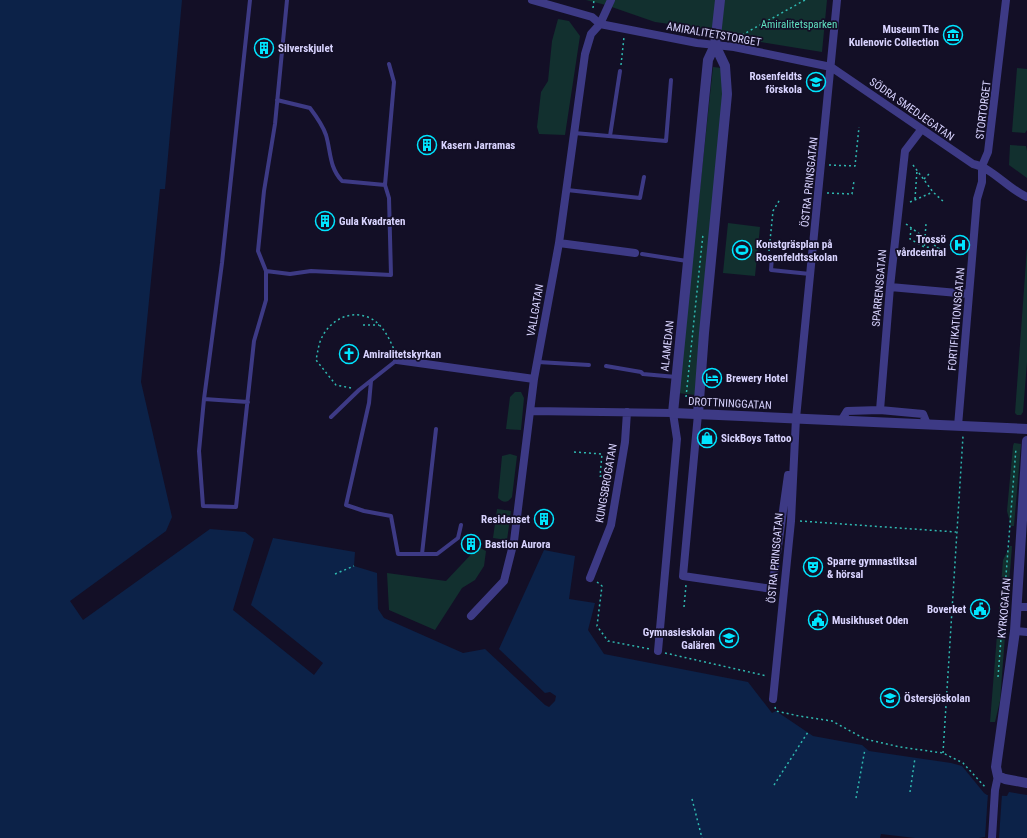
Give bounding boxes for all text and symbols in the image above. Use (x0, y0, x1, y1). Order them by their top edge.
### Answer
park label: Amiralitetsparken (761, 18, 837, 31)
street label: AMIRALITETSTORGET (666, 20, 763, 49)
place label: Museum The Kulenovic Collection (849, 23, 939, 49)
museum icon: Museum The Kulenovic Collection (942, 24, 964, 46)
building icon: Silverskjulet (253, 37, 275, 59)
place label: Silverskjulet (278, 42, 334, 55)
place label: Rosenfeldts förskola (749, 70, 802, 96)
school or university icon: Rosenfeldts förskola (805, 71, 827, 93)
street label: SÖDRA SMEDJEGATAN (867, 75, 957, 144)
street label: STORTORGET (973, 80, 994, 140)
building icon: Kasern Jarramas (416, 134, 438, 156)
street label: ÖSTRA PRINSGATAN (798, 136, 821, 228)
place label: Kasern Jarramas (441, 139, 515, 152)
building icon: Gula Kvadraten (314, 210, 336, 232)
place label: Gula Kvadraten (339, 215, 405, 228)
place label: Trossö vårdcentral (896, 233, 947, 259)
hospital icon: Trossö vårdcentral (949, 234, 971, 256)
place label: Konstgräsplan på Rosenfeldtsskolan (756, 238, 838, 264)
sports icon: Konstgräsplan på Rosenfeldtsskolan (731, 239, 753, 261)
street label: SPARRENSGATAN (870, 249, 889, 327)
street label: FORTIFIKATIONSGATAN (946, 267, 967, 371)
street label: VALLGATAN (525, 283, 546, 337)
street label: ALAMEDAN (658, 320, 677, 372)
church icon: Amiralitetskyrkan (338, 343, 360, 365)
place label: Amiralitetskyrkan (363, 348, 441, 361)
hotel icon: Brewery Hotel (701, 367, 723, 389)
place label: Brewery Hotel (726, 372, 788, 385)
street label: DROTTNINGGATAN (688, 395, 772, 412)
shop icon: SickBoys Tattoo (696, 427, 718, 449)
place label: SickBoys Tattoo (721, 432, 792, 445)
street label: KUNGSBROGATAN (593, 442, 620, 524)
building icon: Residenset (533, 508, 555, 530)
street label: ÖSTRA PRINSGATAN (765, 512, 786, 604)
place label: Residenset (481, 513, 531, 526)
building icon: Bastion Aurora (460, 533, 482, 555)
place label: Bastion Aurora (485, 538, 550, 551)
place label: Sparre gymnastiksal & hörsal (827, 555, 917, 581)
theatre icon: Sparre gymnastiksal & hörsal (802, 556, 824, 578)
street label: KYRKOGATAN (995, 577, 1014, 639)
public building icon: Boverket (969, 598, 991, 620)
place label: Boverket (927, 603, 967, 616)
public building icon: Musikhuset Oden (807, 609, 829, 631)
place label: Musikhuset Oden (832, 614, 909, 627)
place label: Gymnasieskolan Galären (643, 626, 715, 652)
school or university icon: Gymnasieskolan Galären (718, 627, 740, 649)
school or university icon: Östersjöskolan (879, 687, 901, 709)
place label: Östersjöskolan (904, 691, 970, 705)

